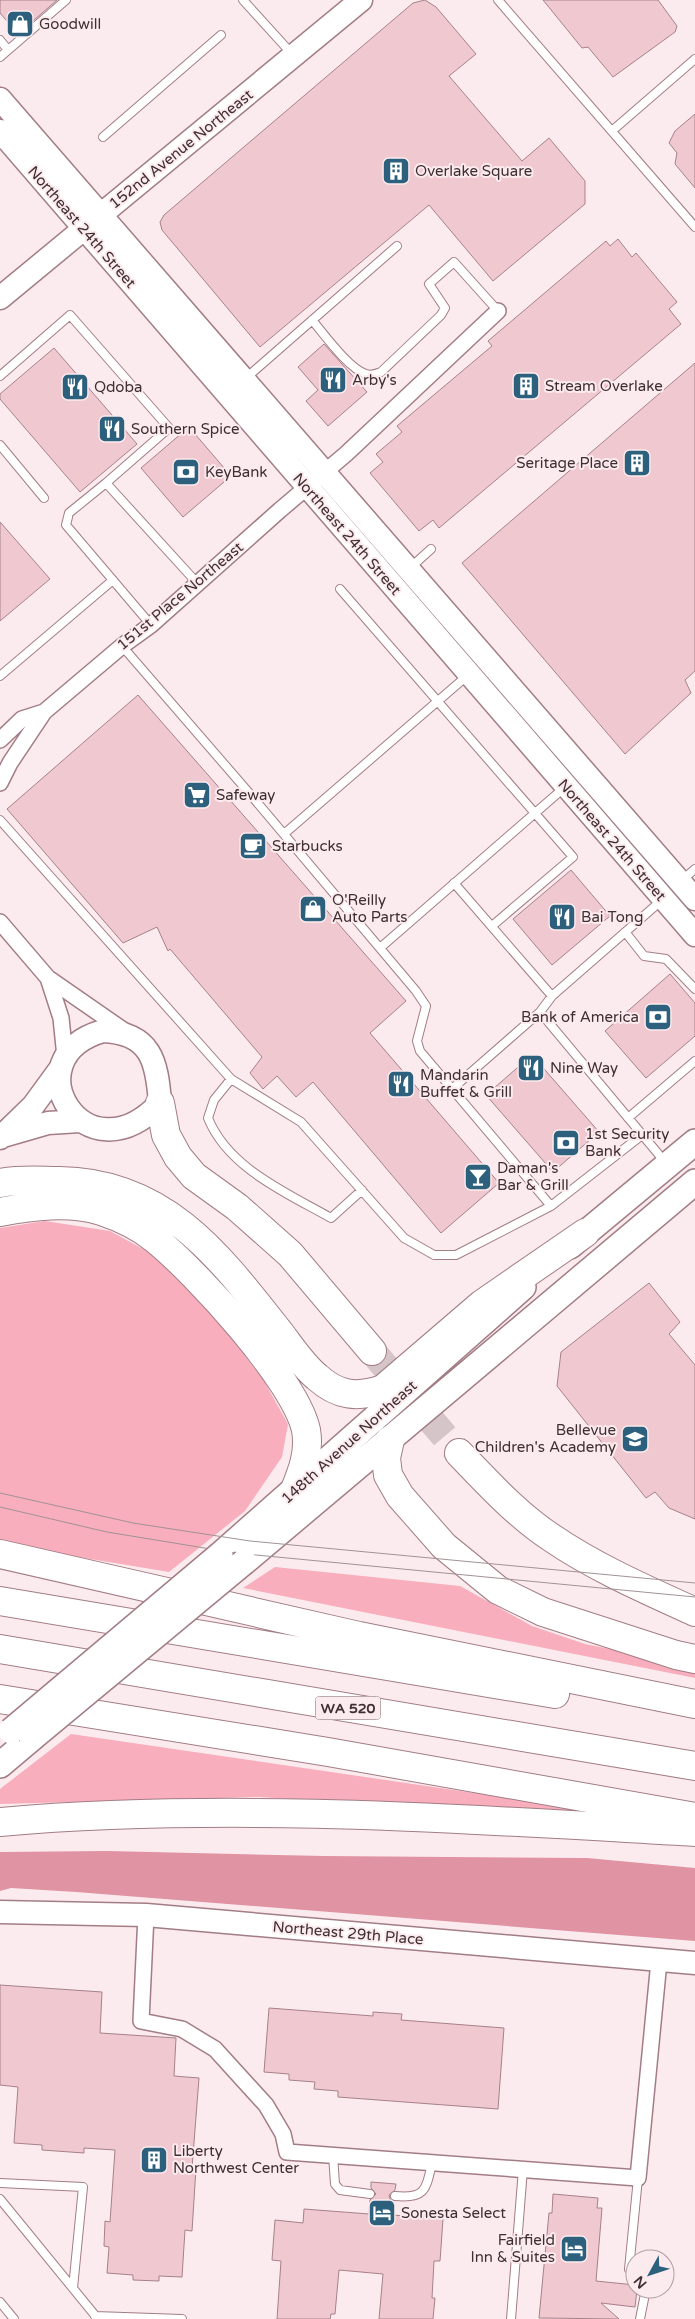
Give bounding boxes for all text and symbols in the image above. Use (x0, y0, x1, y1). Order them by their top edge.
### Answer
shop icon: Goodwill (5, 9, 35, 39)
place label: Goodwill (39, 15, 101, 33)
street label: 152nd Avenue Northeast (106, 85, 257, 213)
building icon: Overlake Square (381, 156, 411, 186)
street label: Northeast 24th Street (24, 162, 140, 292)
place label: Overlake Square (415, 162, 532, 180)
restaurant icon: Arby's (318, 365, 348, 395)
place label: Arby's (352, 371, 397, 389)
building icon: Stream Overlake (511, 371, 541, 401)
restaurant icon: Qdoba (60, 372, 90, 402)
place label: Stream Overlake (545, 377, 663, 395)
place label: Qdoba (94, 378, 142, 396)
restaurant icon: Southern Spice (97, 414, 127, 444)
place label: Southern Spice (131, 420, 239, 438)
building icon: Seritage Place (622, 448, 652, 478)
place label: Seritage Place (516, 454, 618, 472)
bank icon: KeyBank (171, 457, 201, 487)
place label: KeyBank (205, 463, 268, 481)
street label: Northeast 24th Street (289, 469, 405, 599)
street label: 151st Place Northeast (113, 538, 247, 654)
street label: Northeast 24th Street (554, 775, 670, 905)
supermarket icon: Safeway (182, 780, 212, 810)
place label: Safeway (216, 786, 275, 804)
cafe icon: Starbucks (238, 831, 268, 861)
place label: Starbucks (272, 837, 343, 855)
place label: O'Reilly Auto Parts (332, 891, 408, 926)
shop icon: O'Reilly Auto Parts (298, 894, 328, 924)
restaurant icon: Bai Tong (547, 902, 577, 932)
place label: Bai Tong (581, 908, 643, 926)
bank icon: Bank of America (643, 1002, 673, 1032)
place label: Bank of America (521, 1008, 639, 1026)
restaurant icon: Nine Way (516, 1053, 546, 1083)
place label: Nine Way (550, 1059, 618, 1077)
place label: Mandarin Buffet & Grill (420, 1066, 512, 1101)
restaurant icon: Mandarin Buffet & Grill (386, 1069, 416, 1099)
place label: 1st Security Bank (585, 1125, 669, 1160)
bank icon: 1st Security Bank (551, 1128, 581, 1158)
place label: Daman's Bar & Grill (497, 1159, 569, 1194)
bar icon: Daman's Bar & Grill (463, 1162, 493, 1192)
street label: 148th Avenue Northeast (278, 1376, 421, 1508)
place label: Bellevue Children's Academy (475, 1421, 616, 1456)
school or university icon: Bellevue Children's Academy (620, 1424, 650, 1454)
road number: WA 520 (316, 1696, 380, 1720)
street label: Northeast 29th Place (272, 1917, 424, 1949)
place label: Liberty Northwest Center (173, 2142, 299, 2177)
building icon: Liberty Northwest Center (139, 2145, 169, 2175)
hotel icon: Sonesta Select (367, 2198, 397, 2228)
place label: Sonesta Select (401, 2204, 506, 2222)
place label: Fairfield Inn & Suites (471, 2231, 555, 2266)
hotel icon: Fairfield Inn & Suites (559, 2234, 589, 2264)
north arrow (625, 2249, 675, 2299)
text: N (630, 2272, 651, 2292)

